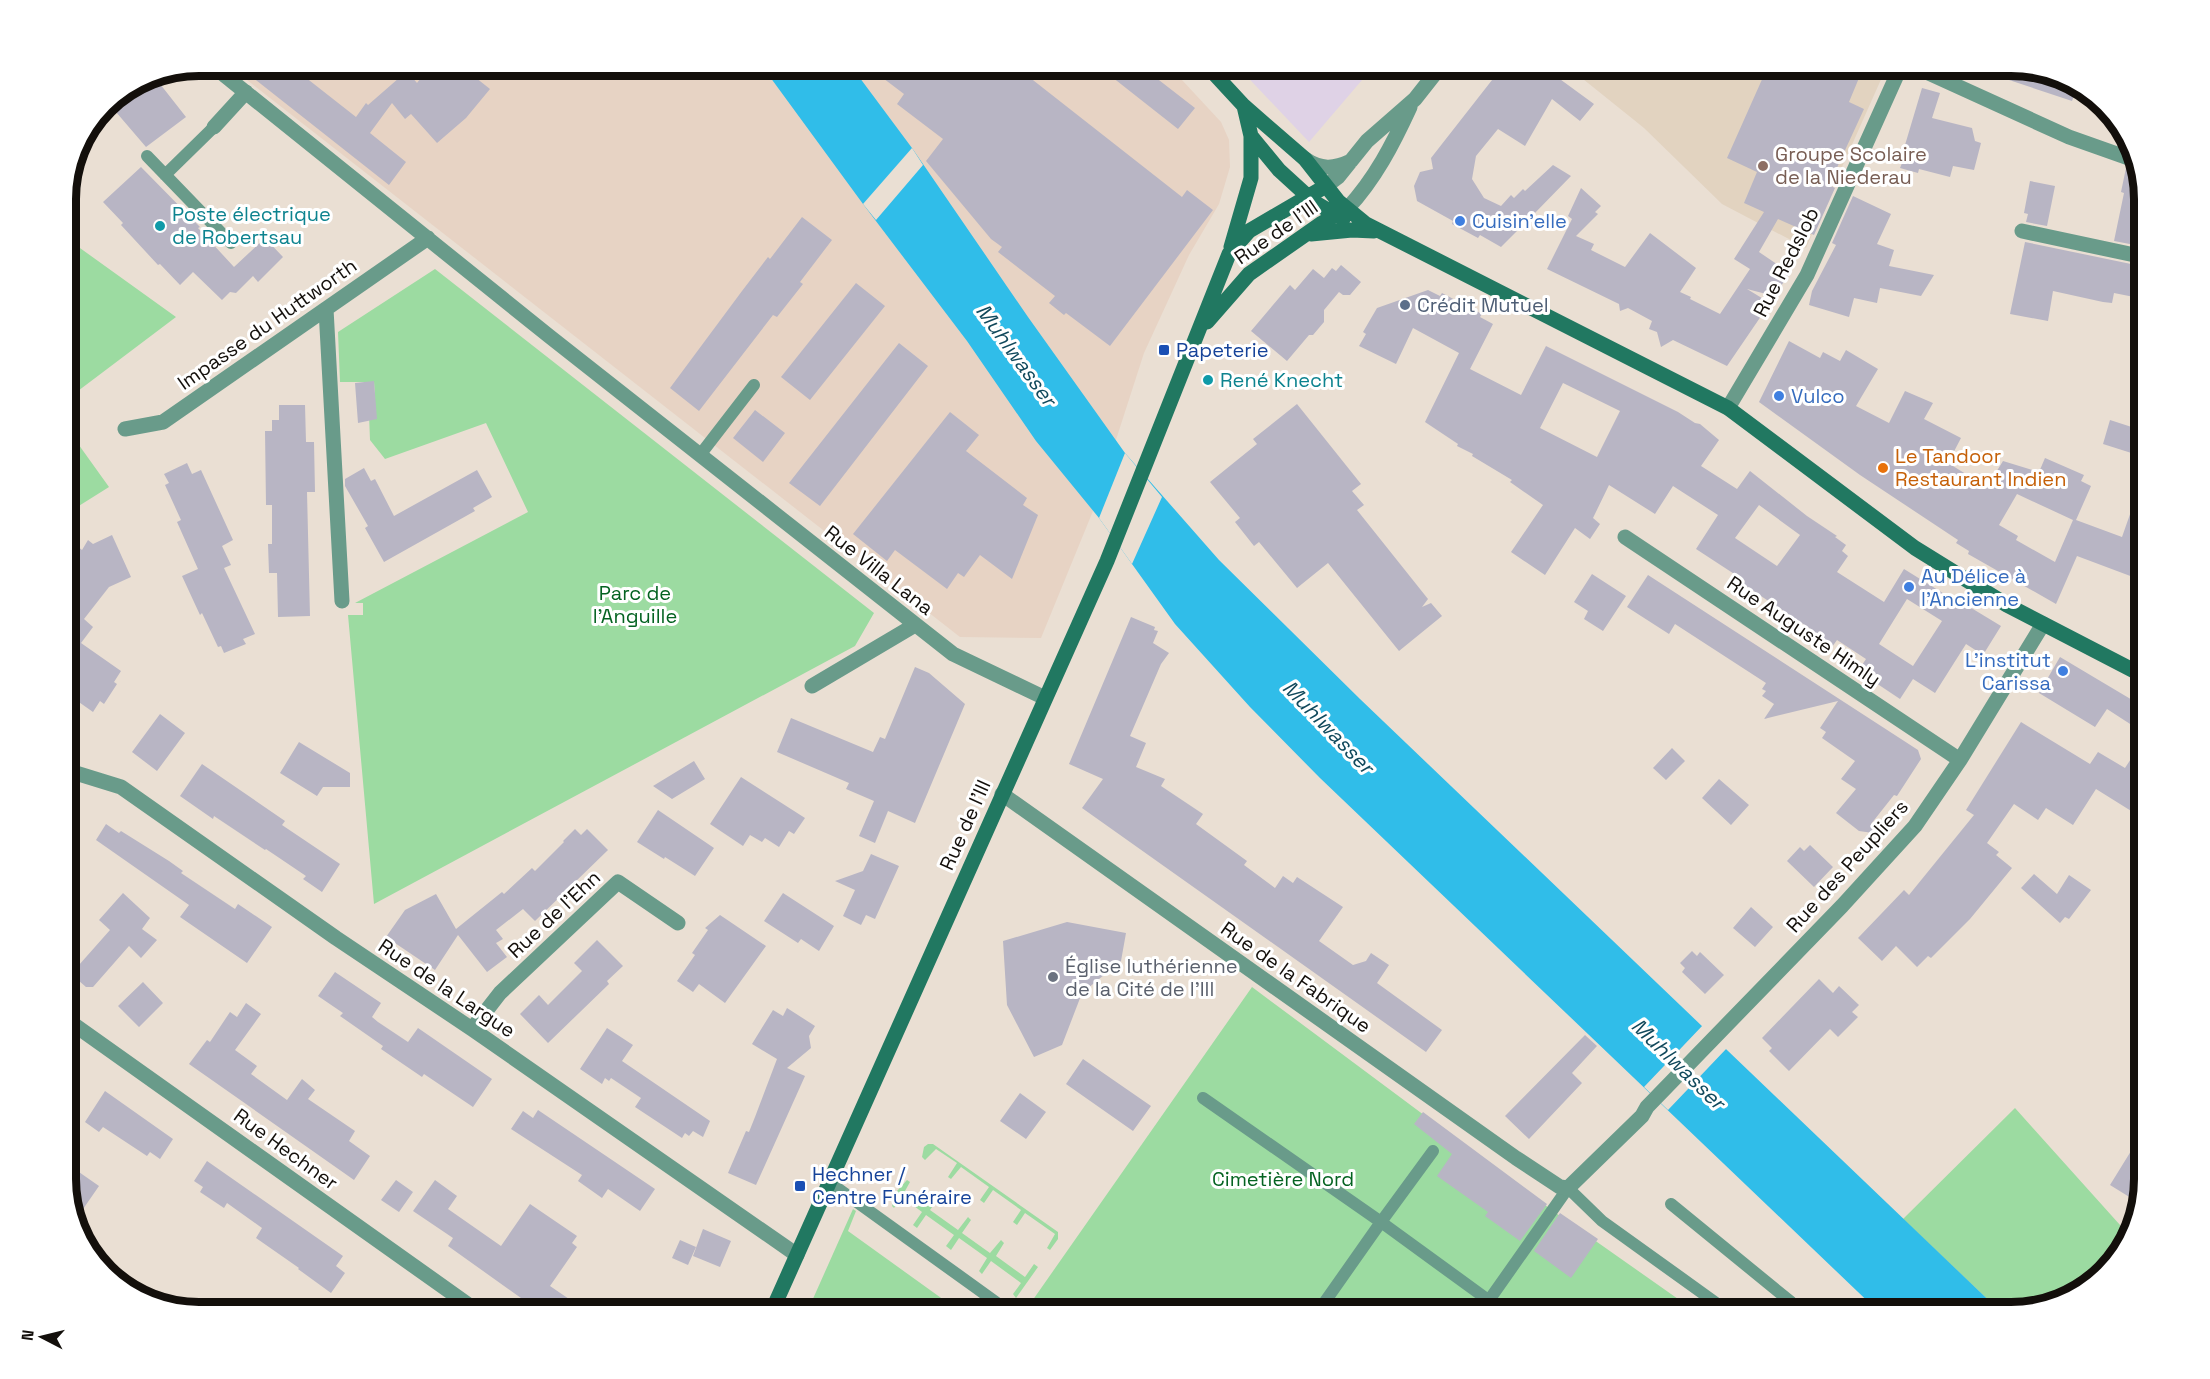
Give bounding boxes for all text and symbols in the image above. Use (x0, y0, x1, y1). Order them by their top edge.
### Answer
place label: Groupe Scolaire de la Niederau (1775, 141, 1927, 190)
marker: Groupe Scolaire de la Niederau (1756, 159, 1770, 173)
street label: Rue de l'Ill (1229, 194, 1323, 270)
place label: Poste électrique de Robertsau (172, 201, 331, 250)
street label: Rue Redslob (1747, 203, 1825, 321)
place label: Cuisin'elle (1472, 208, 1567, 234)
marker: Cuisin'elle (1453, 214, 1467, 228)
marker: Poste électrique de Robertsau (153, 219, 167, 233)
street label: Impasse du Huttworth (172, 252, 362, 396)
place label: Crédit Mutuel (1417, 292, 1549, 318)
water label: Muhlwasser (970, 298, 1064, 413)
marker: Crédit Mutuel (1398, 298, 1412, 312)
place label: Papeterie (1176, 337, 1269, 363)
marker: Papeterie (1157, 343, 1171, 357)
place label: René Knecht (1220, 367, 1343, 393)
marker: René Knecht (1201, 373, 1215, 387)
place label: Vulco (1791, 383, 1845, 409)
marker: Vulco (1772, 389, 1786, 403)
place label: Le Tandoor Restaurant Indien (1895, 443, 2066, 492)
marker: Le Tandoor Restaurant Indien (1876, 461, 1890, 475)
street label: Rue Villa Lana (819, 519, 939, 621)
place label: Au Délice à l'Ancienne (1921, 563, 2026, 612)
street label: Rue Auguste Himly (1722, 570, 1886, 692)
park label: Parc de l'Anguille (593, 580, 677, 629)
marker: Au Délice à l'Ancienne (1902, 580, 1916, 594)
place label: L'institut Carissa (1965, 647, 2051, 696)
marker: L'institut Carissa (2056, 664, 2070, 678)
water label: Muhlwasser (1277, 674, 1381, 781)
street label: Rue de l'Ill (934, 776, 996, 874)
street label: Rue des Peupliers (1780, 794, 1914, 938)
street label: Rue de l'Ehn (502, 864, 606, 964)
street label: Rue de la Fabrique (1216, 915, 1376, 1039)
street label: Rue de la Largue (374, 933, 520, 1043)
place label: Église luthérienne de la Cité de l'Ill (1065, 953, 1238, 1002)
marker: Église luthérienne de la Cité de l'Ill (1046, 970, 1060, 984)
water label: Muhlwasser (1626, 1012, 1732, 1117)
street label: Rue Hechner (229, 1102, 343, 1196)
place label: Hechner / Centre Funéraire (812, 1161, 972, 1210)
park label: Cimetière Nord (1212, 1166, 1354, 1192)
marker: Hechner / Centre Funéraire (793, 1179, 807, 1193)
north arrow (12, 1307, 72, 1367)
text: N (17, 1329, 39, 1342)

